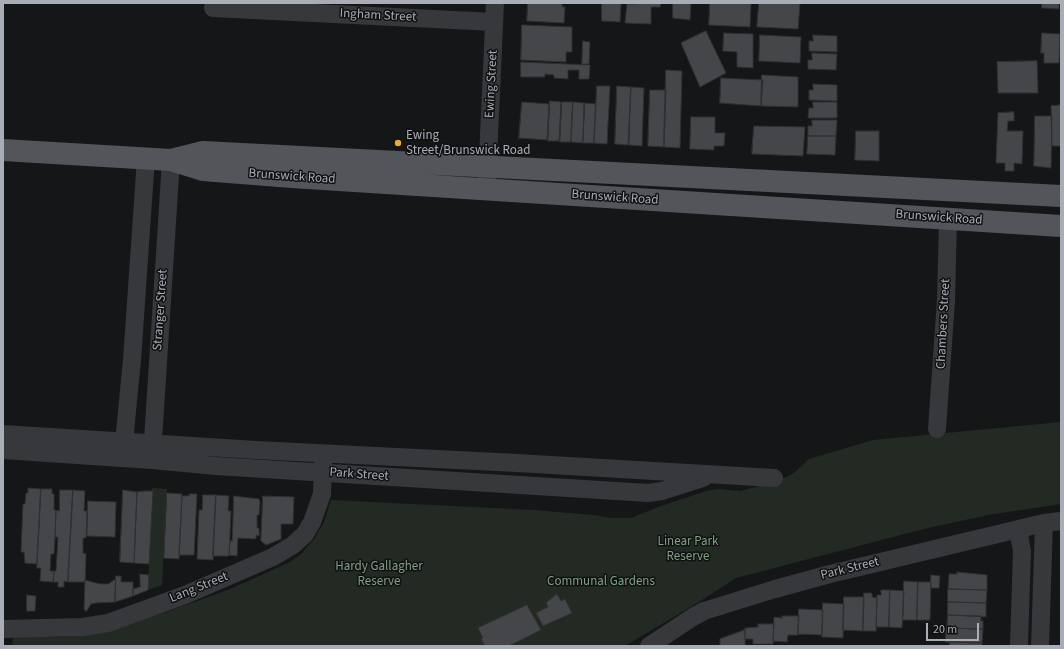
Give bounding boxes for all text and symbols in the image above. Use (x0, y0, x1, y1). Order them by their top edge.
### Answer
street label: Ingham Street (339, 6, 417, 26)
street label: Ewing Street (482, 50, 502, 118)
place label: Ewing Street/Brunswick Road (406, 128, 530, 159)
marker: Ewing Street/Brunswick Road (393, 138, 403, 148)
street label: Brunswick Road (248, 166, 336, 188)
street label: Brunswick Road (571, 187, 659, 209)
street label: Brunswick Road (895, 207, 983, 229)
street label: Stranger Street (150, 269, 172, 351)
street label: Chambers Street (934, 278, 954, 370)
street label: Park Street (329, 465, 389, 485)
park label: Linear Park Reserve (658, 534, 718, 565)
street label: Park Street (819, 554, 881, 584)
park label: Hardy Gallagher Reserve (335, 559, 423, 590)
street label: Lang Street (167, 569, 231, 607)
park label: Communal Gardens (547, 574, 655, 590)
scale bar (928, 615, 981, 641)
text: 20 m (933, 621, 957, 638)

